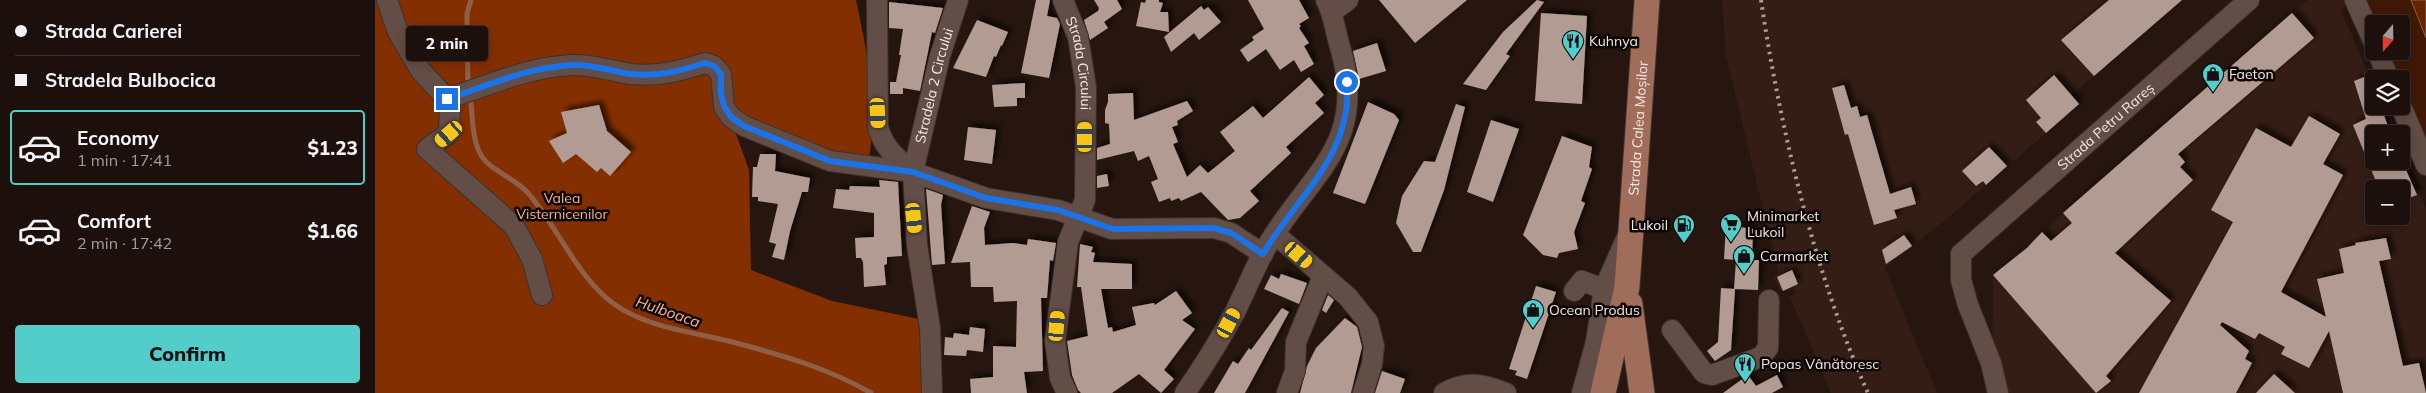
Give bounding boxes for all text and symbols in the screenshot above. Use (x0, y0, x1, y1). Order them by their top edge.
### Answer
street label: Strada Circului (1062, 14, 1095, 110)
north arrow (2365, 15, 2410, 60)
map controls (2365, 15, 2410, 225)
text: Strada Carierei (45, 19, 182, 43)
street label: Stradela 2 Circului (911, 26, 957, 145)
callout: 2 min (406, 27, 488, 62)
restaurant icon: Kuhnya (1561, 29, 1585, 60)
place label: Kuhnya (1589, 32, 1638, 50)
text: 2 min (426, 33, 468, 53)
street label: Strada Calea Moșilor (1624, 59, 1652, 196)
shop icon: Faeton (2201, 62, 2225, 93)
place label: Faeton (2229, 65, 2274, 83)
text: Stradela Bulbocica (45, 68, 216, 92)
button: layers (2365, 70, 2410, 115)
route start (1336, 71, 1358, 93)
street label: Strada Petru Rareș (2053, 79, 2158, 174)
route end (436, 88, 458, 110)
car (869, 98, 886, 128)
car (432, 118, 465, 150)
car (1077, 122, 1092, 152)
icon: car (17, 125, 62, 170)
button: + (2365, 125, 2410, 170)
text: Economy (77, 126, 159, 150)
text: $1.23 (307, 136, 358, 160)
text: 1 min · 17:41 (77, 150, 172, 170)
button: − (2365, 180, 2410, 225)
park label: Valea Visternicenilor (516, 189, 609, 223)
car (904, 202, 923, 234)
place label: Minimarket Lukoil (1747, 207, 1819, 241)
icon: car (17, 208, 62, 253)
text: Comfort (77, 209, 151, 233)
supermarket icon: Minimarket Lukoil (1719, 212, 1743, 243)
fuel station icon: Lukoil (1672, 213, 1696, 244)
place label: Lukoil (1631, 216, 1668, 234)
text: $1.66 (307, 219, 358, 243)
text: 2 min · 17:42 (77, 233, 172, 253)
car (1282, 239, 1315, 271)
shop icon: Carmarket (1732, 244, 1756, 275)
place label: Carmarket (1760, 247, 1828, 265)
water label: Hulboaca (634, 292, 703, 331)
shop icon: Ocean Produs (1521, 298, 1545, 329)
place label: Ocean Produs (1549, 301, 1640, 319)
car (1215, 306, 1242, 340)
car (1048, 310, 1065, 342)
button: Confirm (15, 325, 360, 383)
restaurant icon: Popas Vânătoresc (1733, 352, 1757, 383)
place label: Popas Vânătoresc (1761, 355, 1879, 373)

